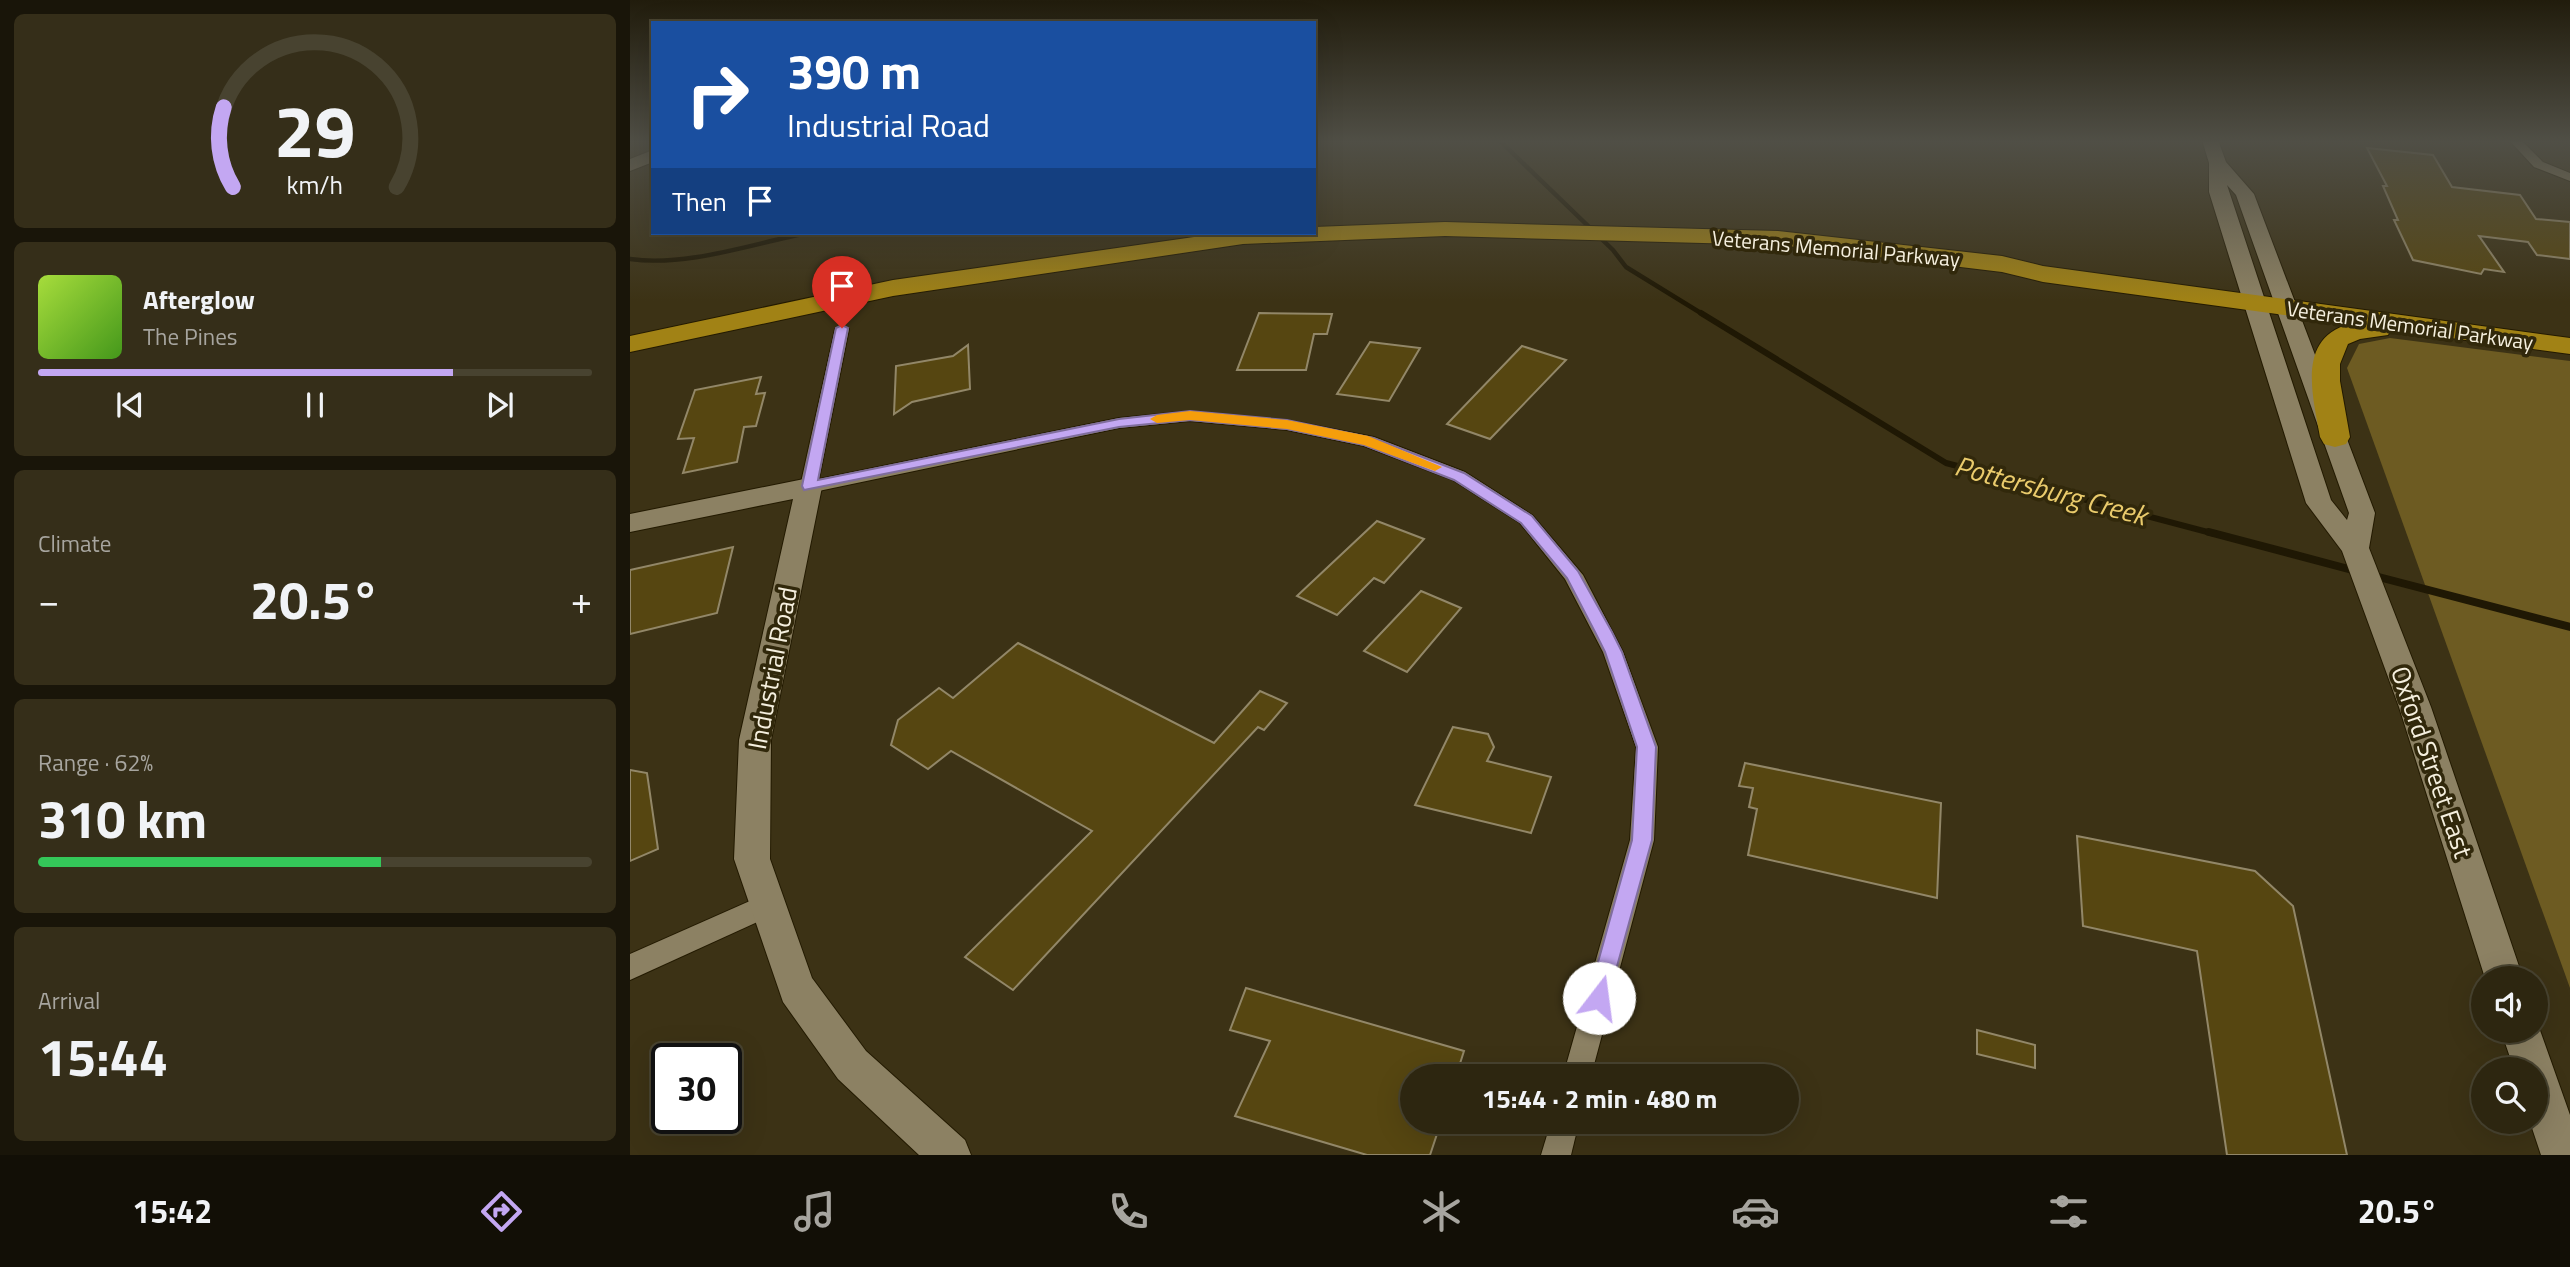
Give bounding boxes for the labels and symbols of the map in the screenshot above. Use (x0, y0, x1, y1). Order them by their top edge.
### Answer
street label: Veterans Memorial Parkway (1711, 221, 1961, 275)
pin (812, 256, 872, 328)
street label: Veterans Memorial Parkway (2285, 292, 2535, 358)
water label: Pottersburg Creek (1950, 444, 2155, 537)
street label: Industrial Road (737, 583, 807, 753)
street label: Oxford Street East (2381, 661, 2483, 863)
position arrow (1562, 961, 1636, 1035)
speed limit sign: 30 (651, 1043, 742, 1134)

